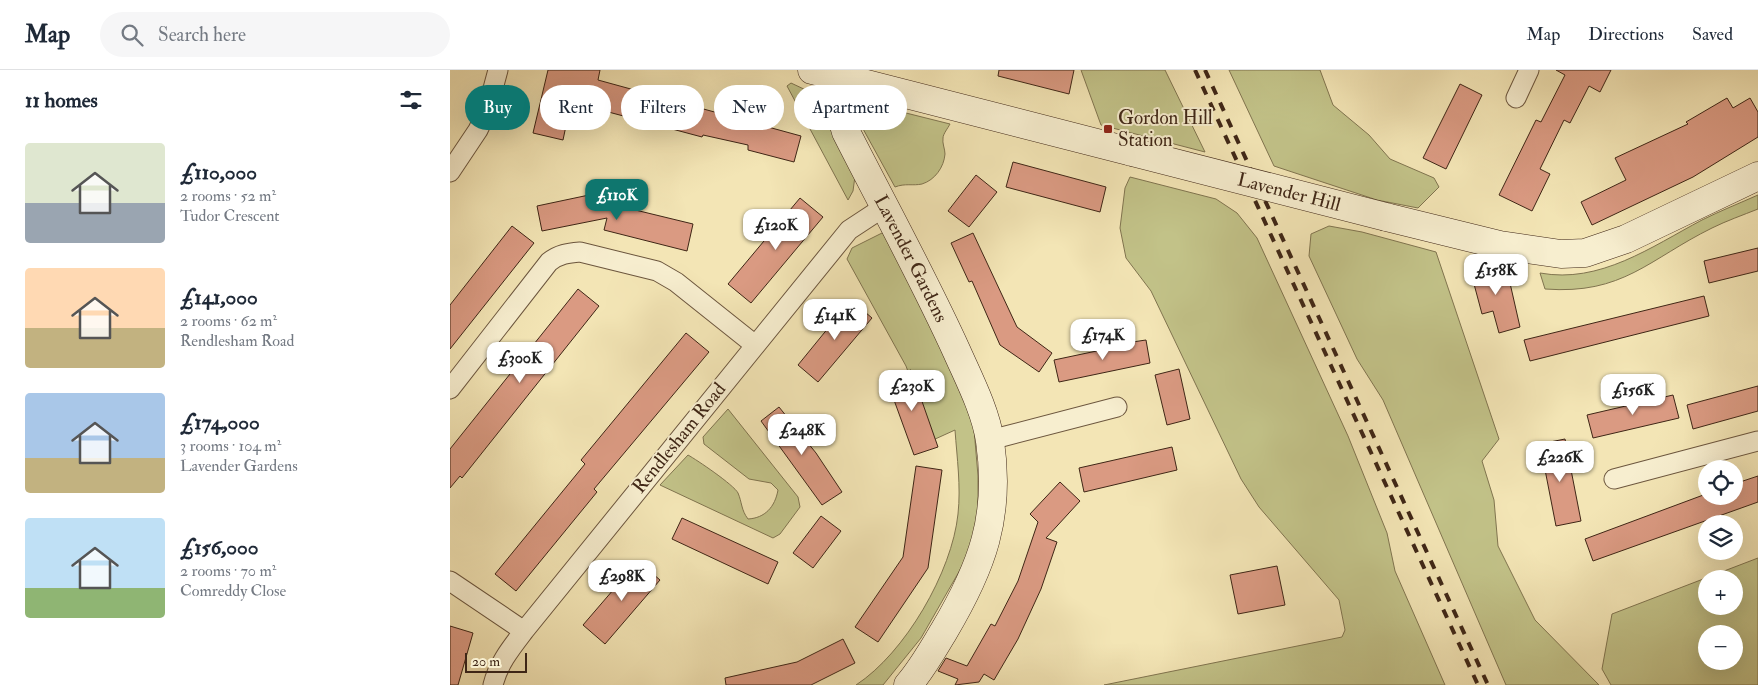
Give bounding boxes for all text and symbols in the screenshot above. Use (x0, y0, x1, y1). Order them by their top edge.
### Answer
search box (100, 12, 450, 57)
text: Map (25, 19, 70, 50)
icon: search (118, 21, 146, 49)
text: Search here (158, 23, 246, 47)
text: Map (1527, 23, 1560, 46)
text: Directions (1588, 23, 1664, 46)
text: Saved (1692, 23, 1733, 46)
chip: Buy (465, 85, 530, 130)
chip: Rent (540, 85, 611, 130)
chip: Filters (621, 85, 704, 130)
chip: New (714, 85, 784, 130)
chip: Apartment (794, 85, 907, 130)
icon: filters (397, 86, 425, 114)
text: 11 homes (25, 87, 98, 114)
place label: Gordon Hill Station (1118, 106, 1213, 152)
marker: Gordon Hill Station (1102, 123, 1114, 135)
text: £110,000 (180, 159, 257, 186)
icon: home (65, 163, 125, 223)
street label: Lavender Hill (1235, 167, 1343, 217)
pin: £110K (582, 178, 652, 221)
text: £110K (596, 185, 638, 205)
text: 2 rooms · 52 m² (180, 186, 276, 206)
street label: Lavender Gardens (869, 191, 953, 326)
text: Tudor Crescent (180, 206, 280, 226)
pin: £120K (741, 208, 811, 251)
text: £120K (754, 215, 798, 235)
pin: £158K (1461, 254, 1531, 296)
text: £158K (1475, 260, 1517, 280)
text: £141,000 (180, 284, 258, 311)
icon: home (65, 288, 125, 348)
pin: £141K (800, 298, 870, 341)
text: £141K (814, 305, 856, 325)
text: 2 rooms · 62 m² (180, 311, 277, 331)
pin: £174K (1068, 318, 1138, 361)
text: £174K (1081, 325, 1125, 345)
text: Rendlesham Road (180, 331, 294, 351)
pin: £300K (485, 342, 555, 384)
text: £300K (498, 348, 542, 368)
pin: £230K (877, 370, 947, 412)
pin: £156K (1598, 374, 1668, 416)
text: £230K (890, 376, 934, 396)
street label: Rendlesham Road (627, 377, 731, 498)
text: £156K (1612, 380, 1654, 400)
text: £174,000 (180, 409, 260, 436)
icon: home (65, 413, 125, 473)
pin: £248K (767, 414, 837, 456)
text: £248K (779, 420, 825, 440)
text: 3 rooms · 104 m² (180, 436, 281, 456)
pin: £226K (1525, 440, 1595, 483)
text: £226K (1537, 447, 1583, 467)
text: Lavender Gardens (180, 456, 298, 476)
map controls (1698, 460, 1743, 670)
button: locate (1698, 460, 1743, 505)
button: layers (1698, 515, 1743, 560)
text: £156,000 (180, 534, 259, 561)
icon: home (65, 538, 125, 598)
pin: £298K (587, 560, 657, 602)
text: 2 rooms · 70 m² (180, 561, 276, 581)
text: £298K (599, 566, 645, 586)
button: + (1698, 570, 1743, 615)
text: Comreddy Close (180, 581, 286, 601)
button: − (1698, 625, 1743, 670)
scale bar (465, 650, 528, 673)
text: 20 m (472, 653, 500, 670)

